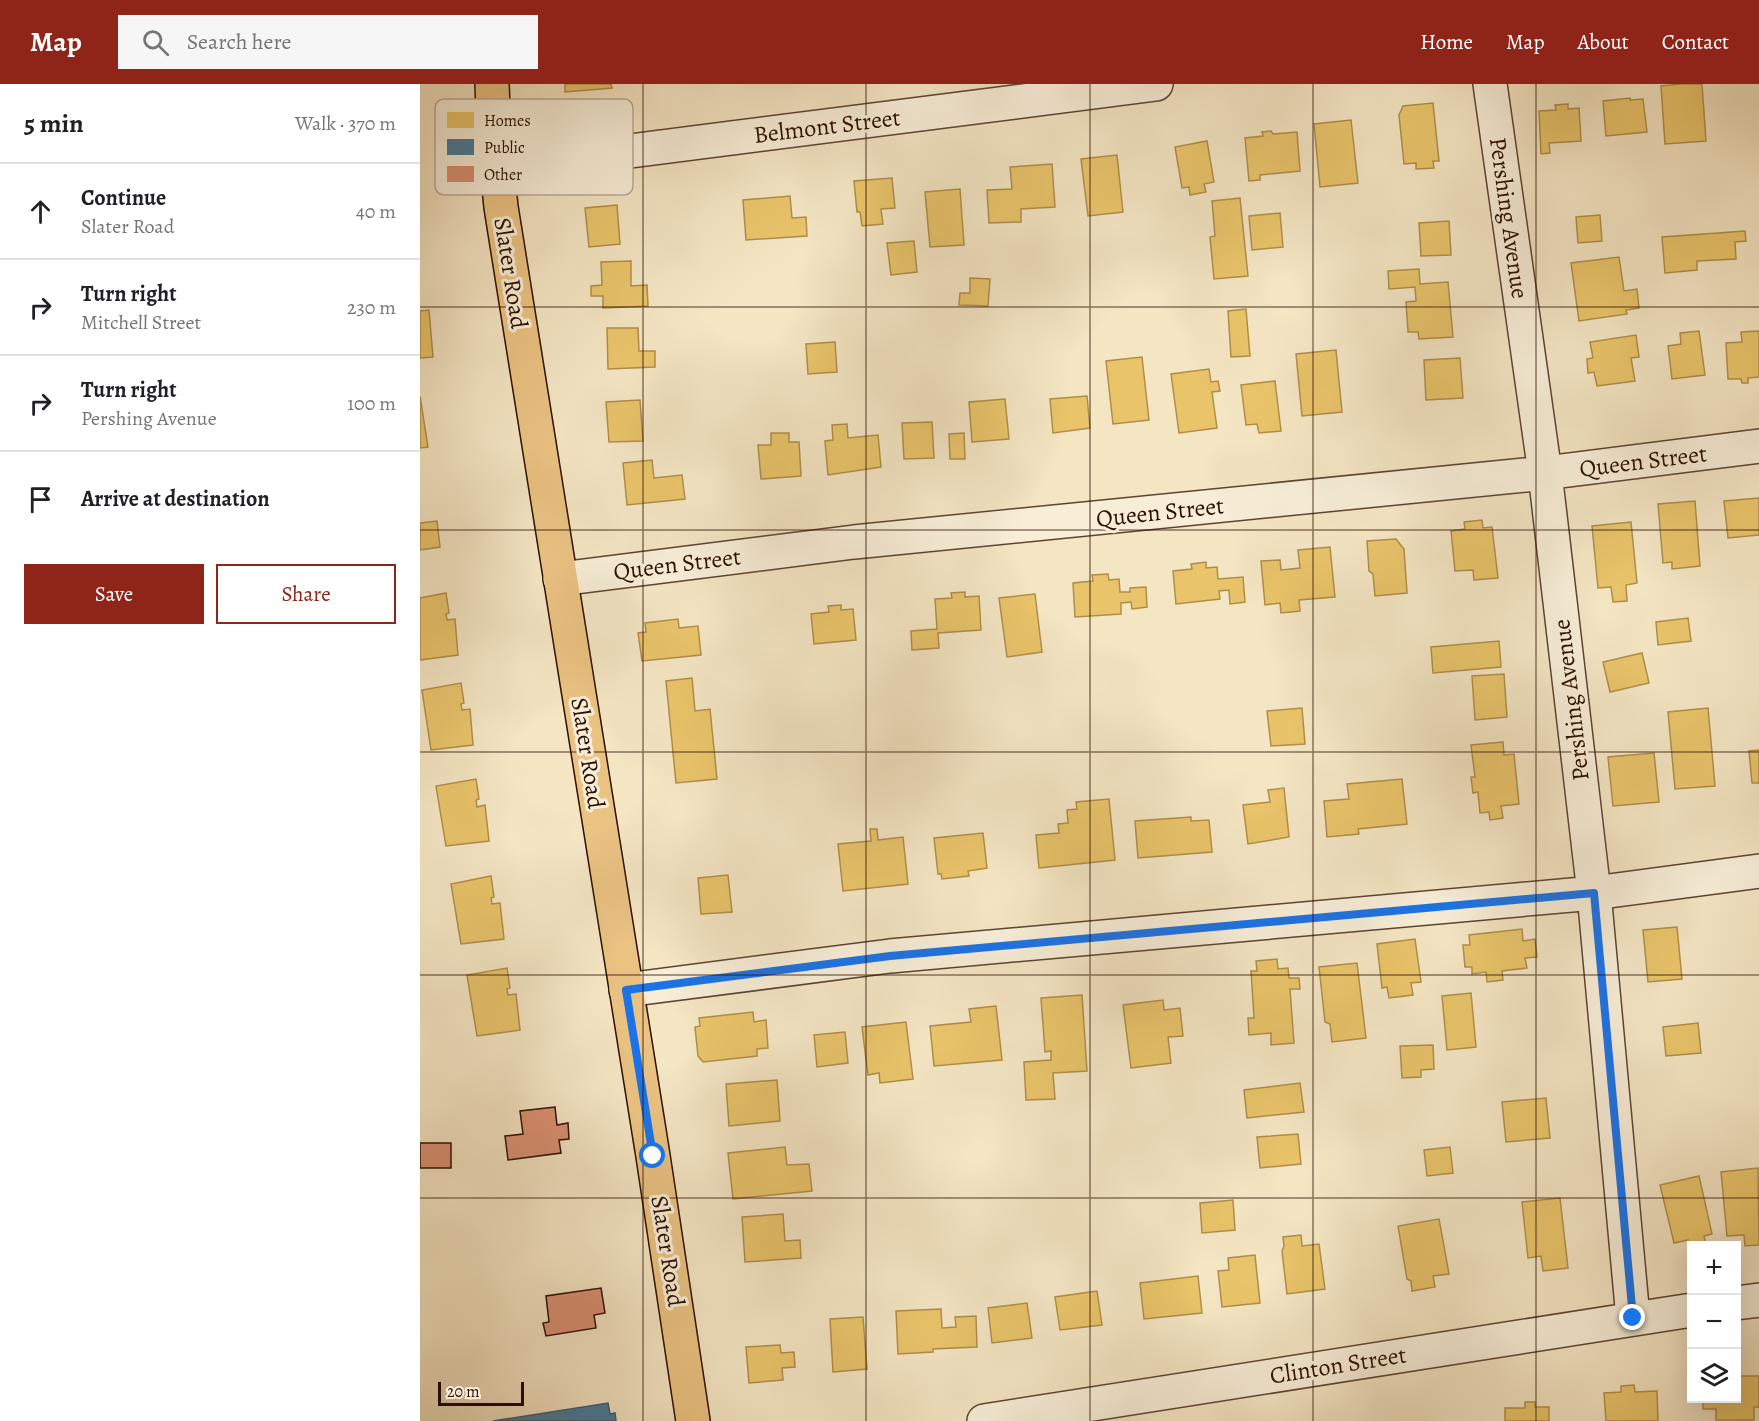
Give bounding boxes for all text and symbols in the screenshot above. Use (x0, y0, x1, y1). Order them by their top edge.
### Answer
search box (118, 15, 538, 69)
text: Map (30, 23, 82, 61)
icon: search (139, 26, 172, 59)
text: Search here (187, 27, 291, 57)
text: Home (1420, 28, 1473, 56)
text: Map (1506, 28, 1544, 56)
text: About (1577, 28, 1629, 56)
text: Contact (1662, 28, 1729, 56)
legend (435, 99, 633, 195)
street label: Belmont Street (752, 101, 902, 151)
text: 5 min (24, 106, 84, 141)
text: Walk · 370 m (295, 110, 396, 137)
text: Homes (484, 110, 531, 132)
street label: Pershing Avenue (1482, 135, 1536, 301)
text: Public (484, 137, 525, 159)
text: Other (484, 164, 522, 186)
text: Continue (81, 183, 166, 213)
icon: ahead (24, 195, 57, 228)
text: 40 m (356, 198, 396, 225)
text: Slater Road (81, 213, 174, 240)
street label: Slater Road (486, 215, 536, 331)
text: Turn right (81, 279, 177, 309)
icon: right (24, 291, 57, 324)
text: 230 m (347, 294, 396, 321)
text: Mitchell Street (81, 309, 201, 336)
text: Turn right (81, 375, 177, 405)
icon: right (24, 387, 57, 420)
text: 100 m (347, 390, 396, 417)
text: Pershing Avenue (81, 405, 217, 432)
street label: Queen Street (1577, 437, 1709, 485)
icon: arrive (24, 483, 57, 516)
text: Arrive at destination (81, 484, 270, 514)
street label: Queen Street (1095, 489, 1225, 535)
street label: Queen Street (611, 540, 743, 588)
button: Save (24, 564, 204, 624)
button: Share (216, 564, 396, 624)
street label: Pershing Avenue (1545, 617, 1597, 783)
street label: Slater Road (563, 695, 613, 811)
route start (639, 1142, 665, 1168)
street label: Slater Road (643, 1193, 693, 1309)
map controls (1687, 1241, 1741, 1403)
button: + (1687, 1241, 1741, 1295)
button: − (1687, 1295, 1741, 1349)
route end (1619, 1304, 1645, 1330)
street label: Clinton Street (1268, 1338, 1409, 1392)
button: layers (1687, 1349, 1741, 1403)
scale bar (438, 1379, 524, 1406)
text: 20 m (447, 1381, 480, 1403)

